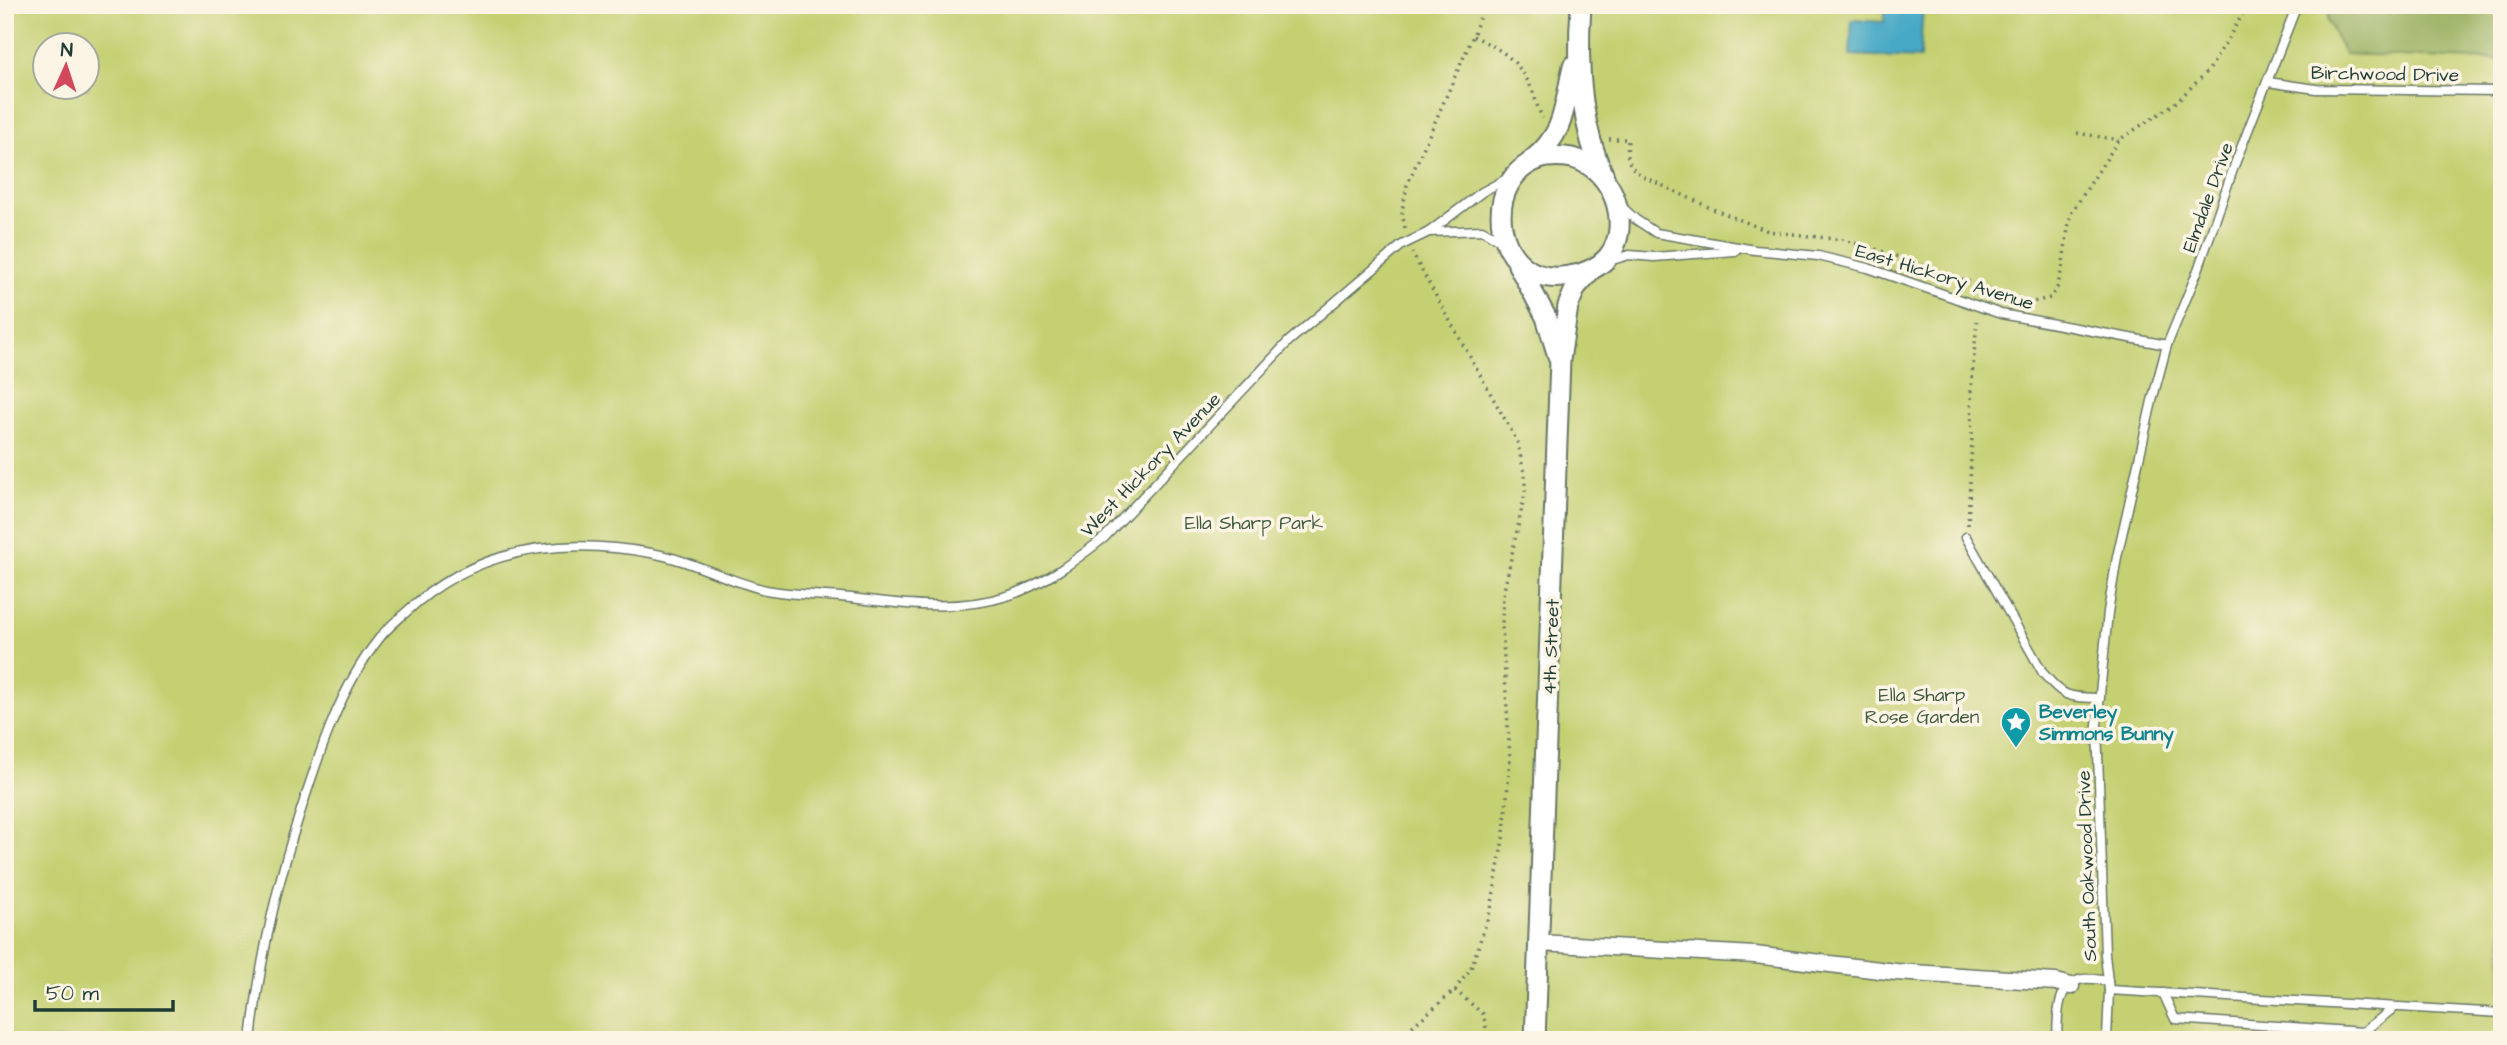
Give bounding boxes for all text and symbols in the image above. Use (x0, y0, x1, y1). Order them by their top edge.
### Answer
north arrow (32, 32, 102, 102)
text: N (60, 37, 74, 64)
street label: Birchwood Drive (2311, 60, 2459, 89)
street label: Elmdale Drive (2176, 139, 2241, 256)
street label: East Hickory Avenue (1852, 238, 2037, 318)
street label: West Hickory Avenue (1075, 387, 1228, 544)
park label: Ella Sharp Park (1185, 510, 1324, 537)
street label: 4th Street (1536, 598, 1567, 696)
park label: Ella Sharp Rose Garden (1865, 682, 1979, 731)
place label: Beverley Simmons Bunny (2038, 699, 2174, 749)
place icon: Beverley Simmons Bunny (1999, 705, 2033, 749)
street label: South Oakwood Drive (2071, 770, 2104, 962)
scale bar (35, 968, 173, 1012)
text: 50 m (46, 979, 100, 1008)

